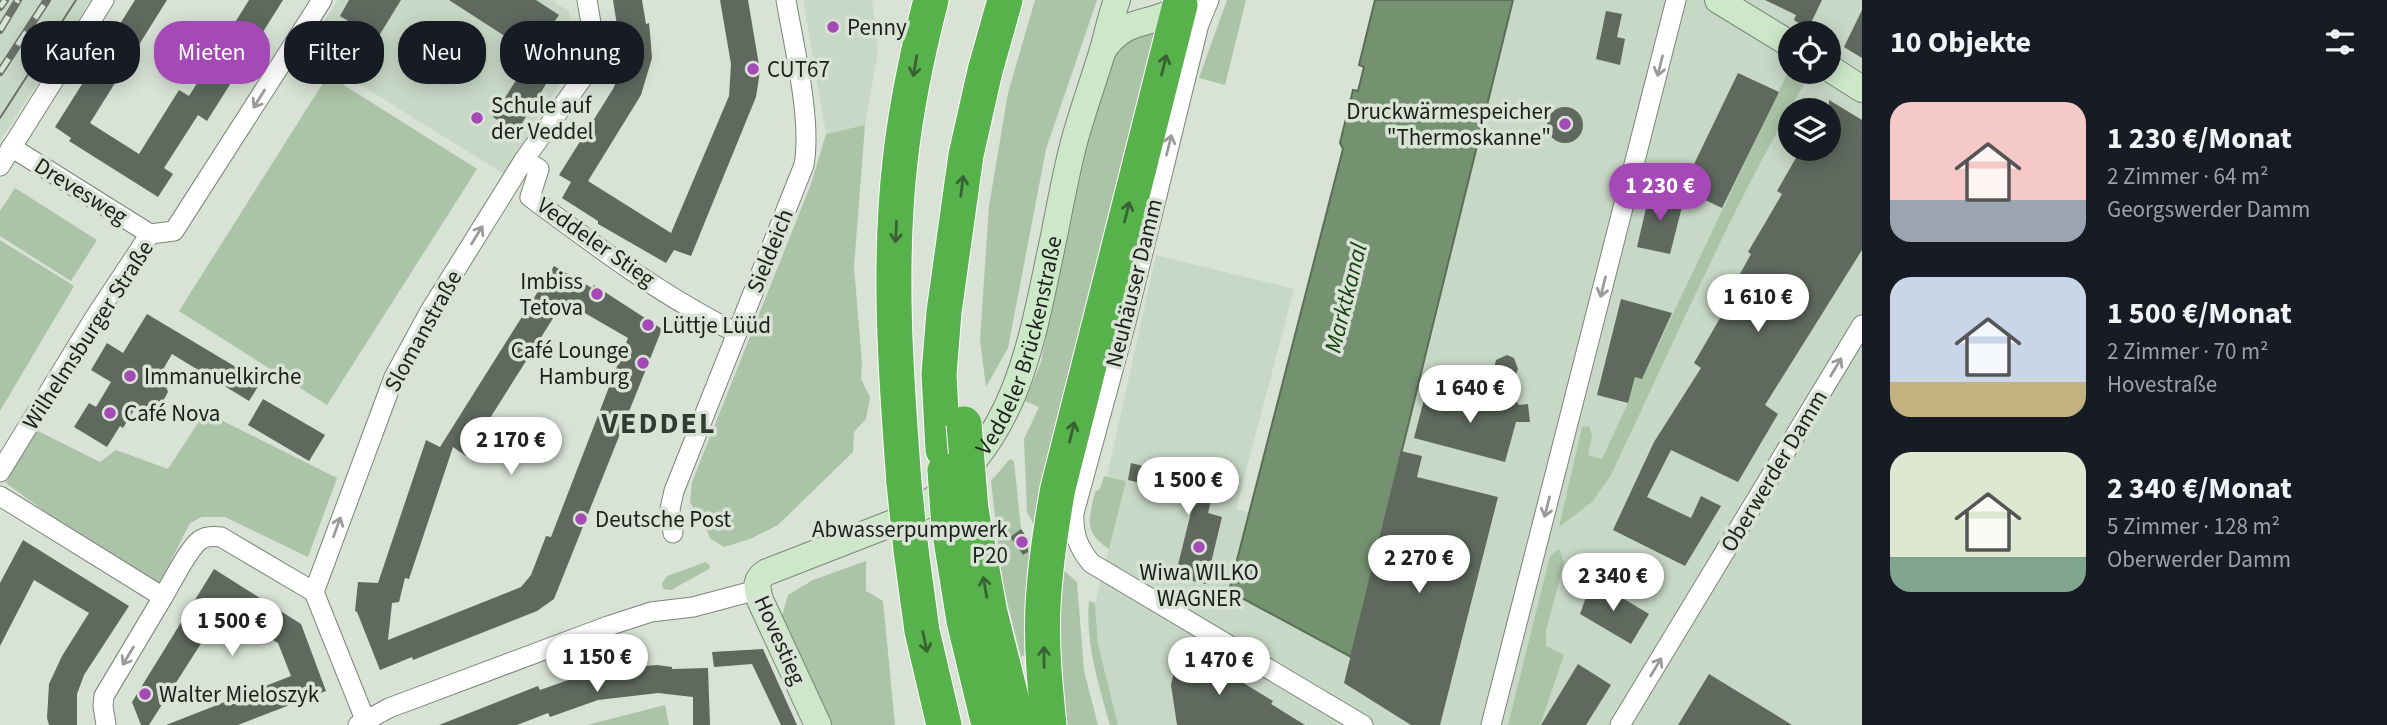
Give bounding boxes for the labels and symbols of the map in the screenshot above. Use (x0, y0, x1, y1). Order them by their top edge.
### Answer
place label: Penny (847, 11, 907, 44)
marker: Penny (825, 19, 841, 35)
place label: CUT67 (767, 53, 830, 86)
one-way arrow (908, 54, 921, 77)
one-way arrow (1158, 54, 1171, 77)
one-way arrow (1653, 54, 1666, 77)
marker: CUT67 (745, 61, 761, 77)
one-way arrow (252, 89, 266, 109)
place label: Schule auf der Veddel (491, 89, 593, 148)
place label: Druckwärmespeicher "Thermoskanne" (1346, 95, 1552, 154)
marker: Schule auf der Veddel (469, 110, 485, 126)
marker: Druckwärmespeicher "Thermoskanne" (1557, 116, 1573, 132)
one-way arrow (1163, 134, 1176, 157)
street label: Drevesweg (28, 149, 134, 233)
pin: 1 230 € (1595, 164, 1725, 223)
one-way arrow (956, 175, 969, 198)
street label: Veddeler Stieg (530, 189, 662, 295)
street label: Neuhäuser Damm (1097, 195, 1171, 371)
one-way arrow (1121, 201, 1134, 224)
street label: Sieldeich (738, 204, 802, 298)
one-way arrow (889, 220, 902, 243)
one-way arrow (470, 226, 485, 245)
street label: Veddeler Brückenstraße (967, 233, 1070, 462)
street label: Wilhelmsburger Straße (14, 234, 162, 436)
water label: Marktkanal (1315, 239, 1377, 357)
street label: Slomanstraße (376, 264, 470, 398)
place label: Imbiss Tetova (519, 265, 583, 324)
pin: 1 610 € (1693, 274, 1823, 334)
one-way arrow (1596, 275, 1609, 297)
marker: Imbiss Tetova (589, 286, 605, 302)
place label: Lüttje Lüüd (662, 309, 771, 342)
marker: Lüttje Lüüd (640, 317, 656, 333)
place label: Café Lounge Hamburg (511, 334, 629, 393)
marker: Café Lounge Hamburg (635, 355, 651, 371)
one-way arrow (1830, 358, 1844, 378)
place label: Immanuelkirche (144, 360, 301, 393)
pin: 1 640 € (1405, 366, 1535, 425)
marker: Immanuelkirche (122, 368, 138, 384)
street label: Oberwerder Damm (1712, 384, 1836, 558)
place label: Café Nova (124, 397, 220, 430)
district label: VEDDEL (600, 402, 717, 445)
marker: Café Nova (102, 405, 118, 421)
pin: 2 170 € (446, 418, 576, 477)
one-way arrow (1066, 421, 1079, 444)
pin: 1 500 € (1123, 458, 1253, 517)
one-way arrow (1540, 495, 1553, 518)
place label: Deutsche Post (595, 503, 731, 536)
marker: Deutsche Post (573, 511, 589, 527)
place label: Abwasserpumpwerk P20 (812, 513, 1009, 572)
one-way arrow (332, 517, 344, 539)
marker: Abwasserpumpwerk P20 (1014, 534, 1030, 550)
pin: 2 270 € (1354, 536, 1484, 595)
marker: Wiwa WILKO WAGNER (1191, 539, 1207, 555)
pin: 2 340 € (1548, 554, 1678, 613)
place label: Wiwa WILKO WAGNER (1139, 556, 1259, 615)
one-way arrow (978, 576, 991, 599)
street label: Hovestieg (746, 590, 815, 690)
pin: 1 500 € (167, 598, 297, 658)
one-way arrow (918, 630, 932, 653)
pin: 1 150 € (532, 634, 662, 694)
pin: 1 470 € (1154, 638, 1284, 697)
one-way arrow (121, 645, 135, 665)
one-way arrow (1037, 646, 1051, 669)
one-way arrow (1649, 658, 1663, 678)
place label: Walter Mieloszyk (159, 678, 320, 711)
marker: Walter Mieloszyk (137, 686, 153, 702)

